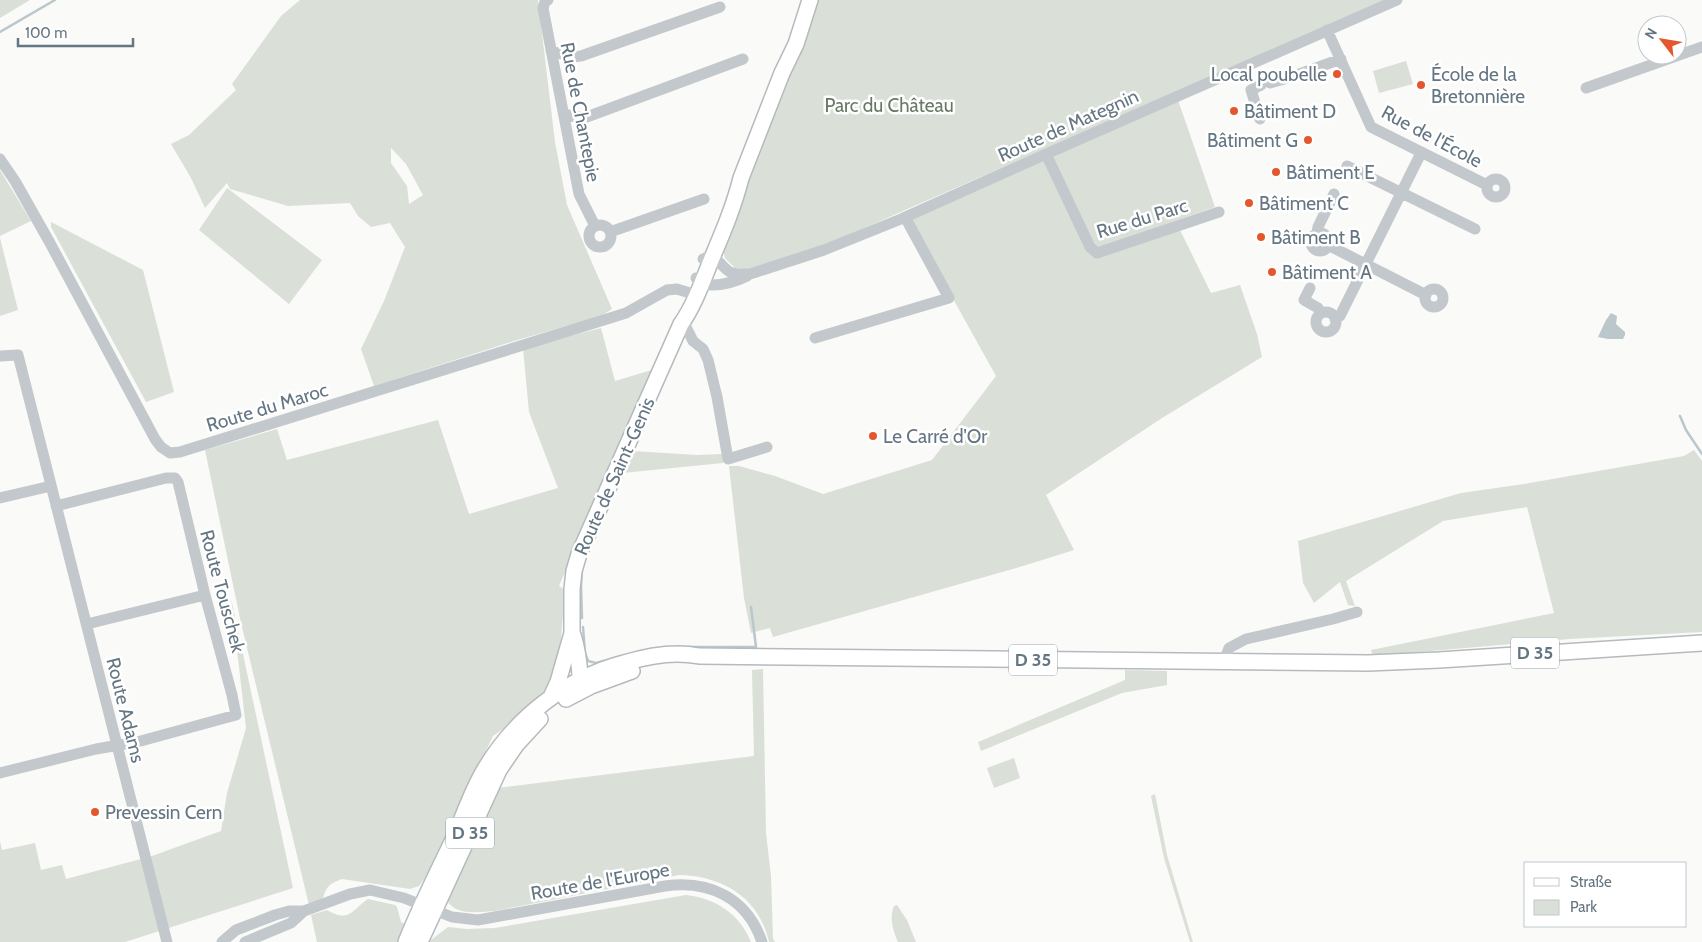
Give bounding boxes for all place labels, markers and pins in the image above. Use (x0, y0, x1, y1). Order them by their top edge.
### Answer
place label: École de la Bretonnière (1431, 62, 1525, 108)
place label: Local poubelle (1211, 63, 1327, 86)
marker: Local poubelle (1331, 68, 1343, 80)
marker: École de la Bretonnière (1415, 79, 1427, 91)
place label: Bâtiment D (1244, 100, 1336, 123)
marker: Bâtiment D (1228, 105, 1240, 117)
place label: Bâtiment G (1207, 129, 1298, 152)
marker: Bâtiment G (1302, 134, 1314, 146)
place label: Bâtiment E (1286, 161, 1375, 184)
marker: Bâtiment E (1270, 166, 1282, 178)
place label: Bâtiment C (1259, 192, 1349, 215)
marker: Bâtiment C (1243, 197, 1255, 209)
place label: Bâtiment B (1271, 226, 1361, 249)
marker: Bâtiment B (1255, 231, 1267, 243)
place label: Bâtiment A (1282, 261, 1372, 284)
marker: Bâtiment A (1266, 266, 1278, 278)
place label: Le Carré d'Or (883, 425, 987, 448)
marker: Le Carré d'Or (867, 430, 879, 442)
place label: Prevessin Cern (105, 801, 222, 824)
marker: Prevessin Cern (89, 806, 101, 818)

